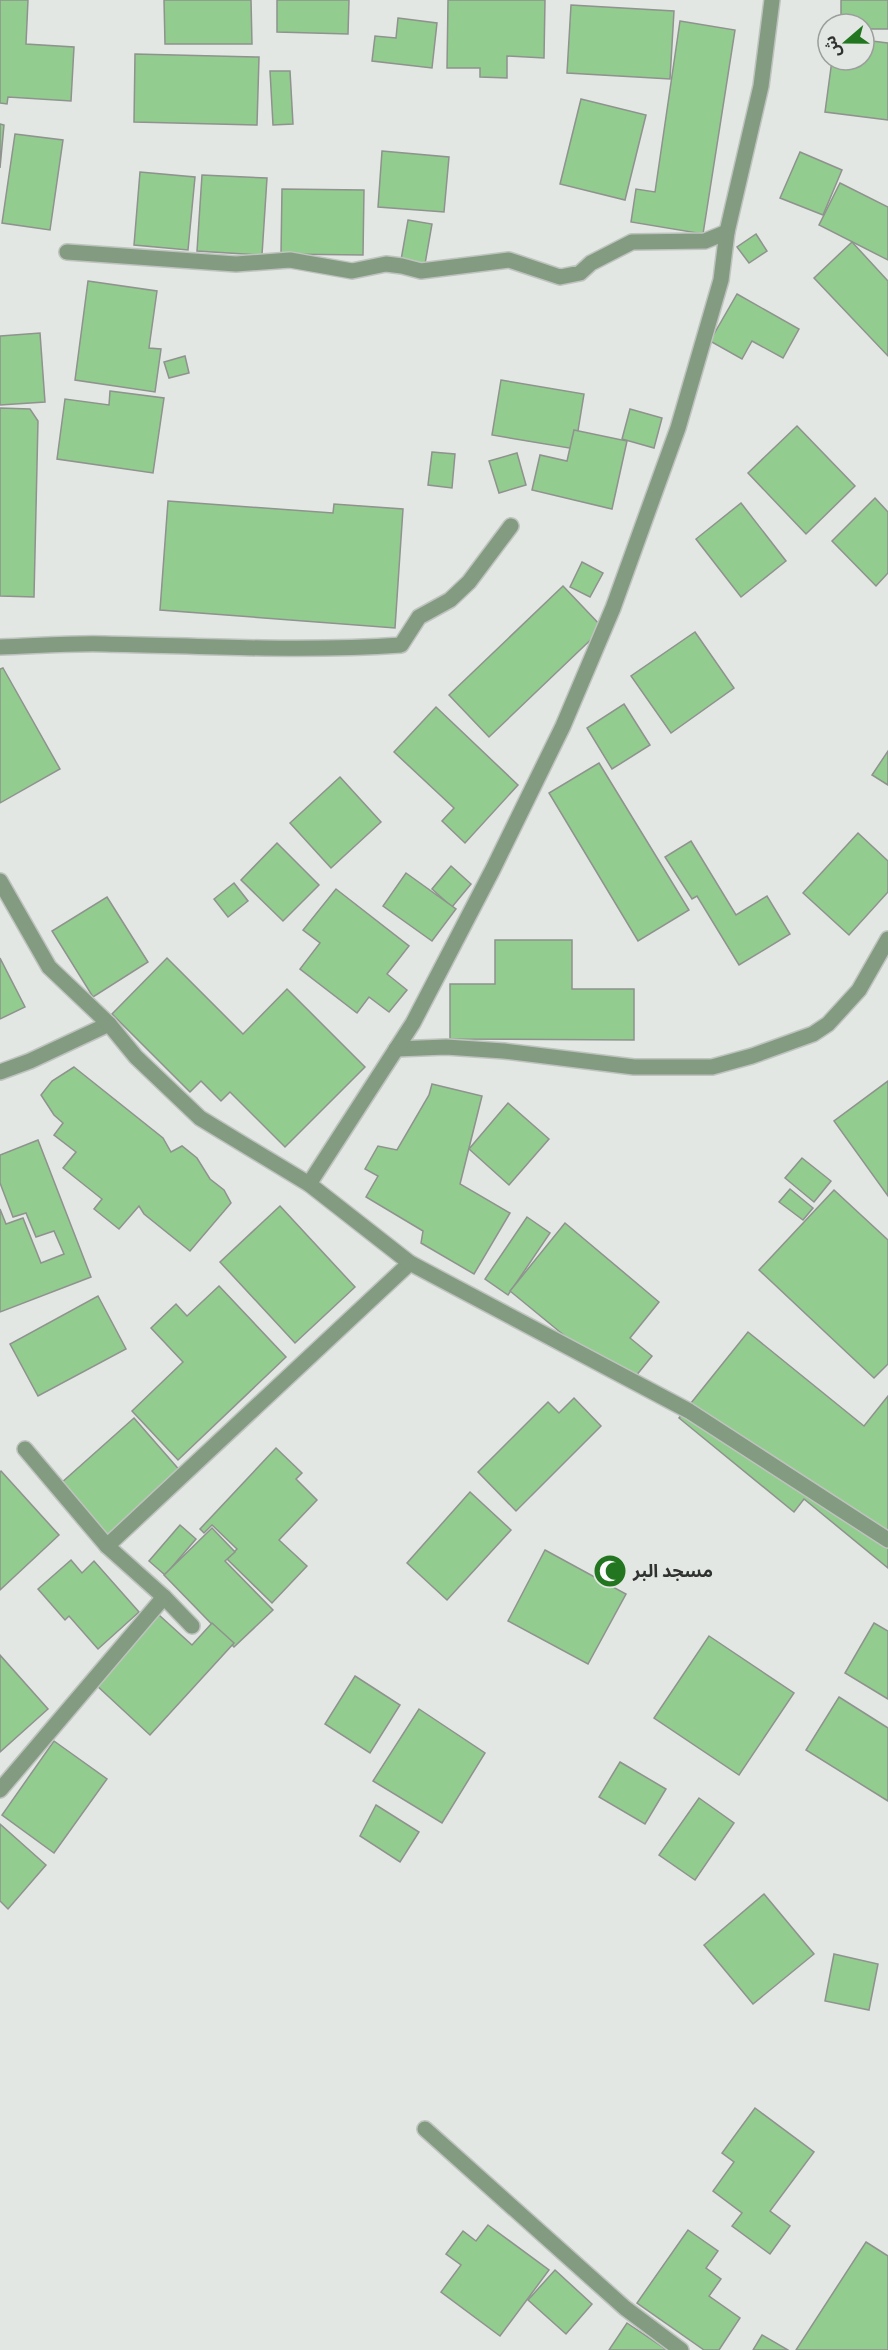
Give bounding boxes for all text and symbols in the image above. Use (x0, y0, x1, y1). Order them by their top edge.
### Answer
north arrow (816, 12, 876, 72)
text: ش (818, 33, 847, 61)
mosque icon: مسجد البر (592, 1553, 628, 1589)
place label: مسجد البر (632, 1558, 713, 1583)

